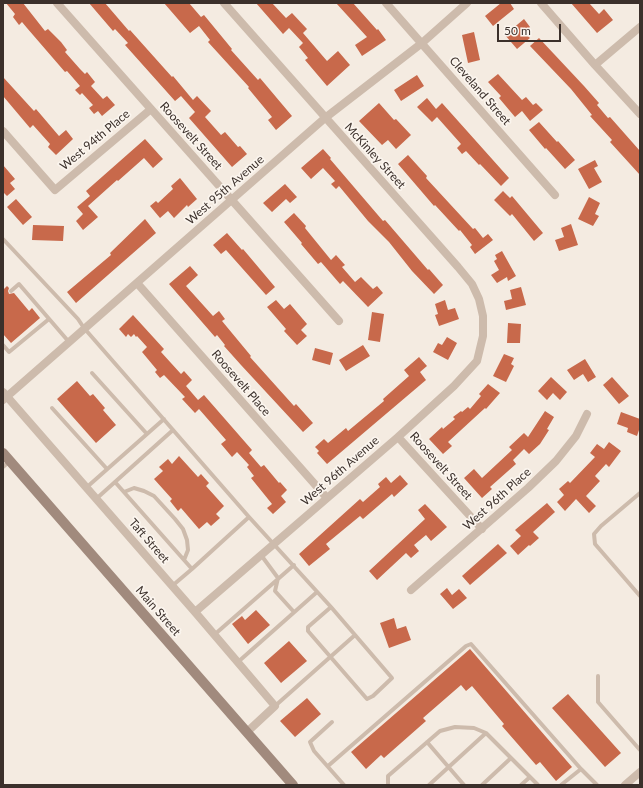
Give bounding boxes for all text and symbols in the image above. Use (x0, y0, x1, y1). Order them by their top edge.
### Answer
scale bar (499, 16, 563, 42)
text: 50 m (504, 23, 531, 38)
street label: Cleveland Street (446, 54, 514, 128)
street label: Roosevelt Street (157, 99, 225, 173)
street label: West 94th Place (57, 107, 133, 173)
street label: McKinley Street (342, 120, 408, 192)
street label: West 95th Avenue (183, 152, 267, 228)
street label: Roosevelt Place (208, 347, 274, 419)
street label: Roosevelt Street (407, 429, 475, 503)
street label: West 96th Avenue (298, 433, 382, 509)
street label: West 96th Place (460, 465, 534, 533)
street label: Taft Street (126, 516, 172, 566)
street label: Main Street (133, 583, 183, 639)

